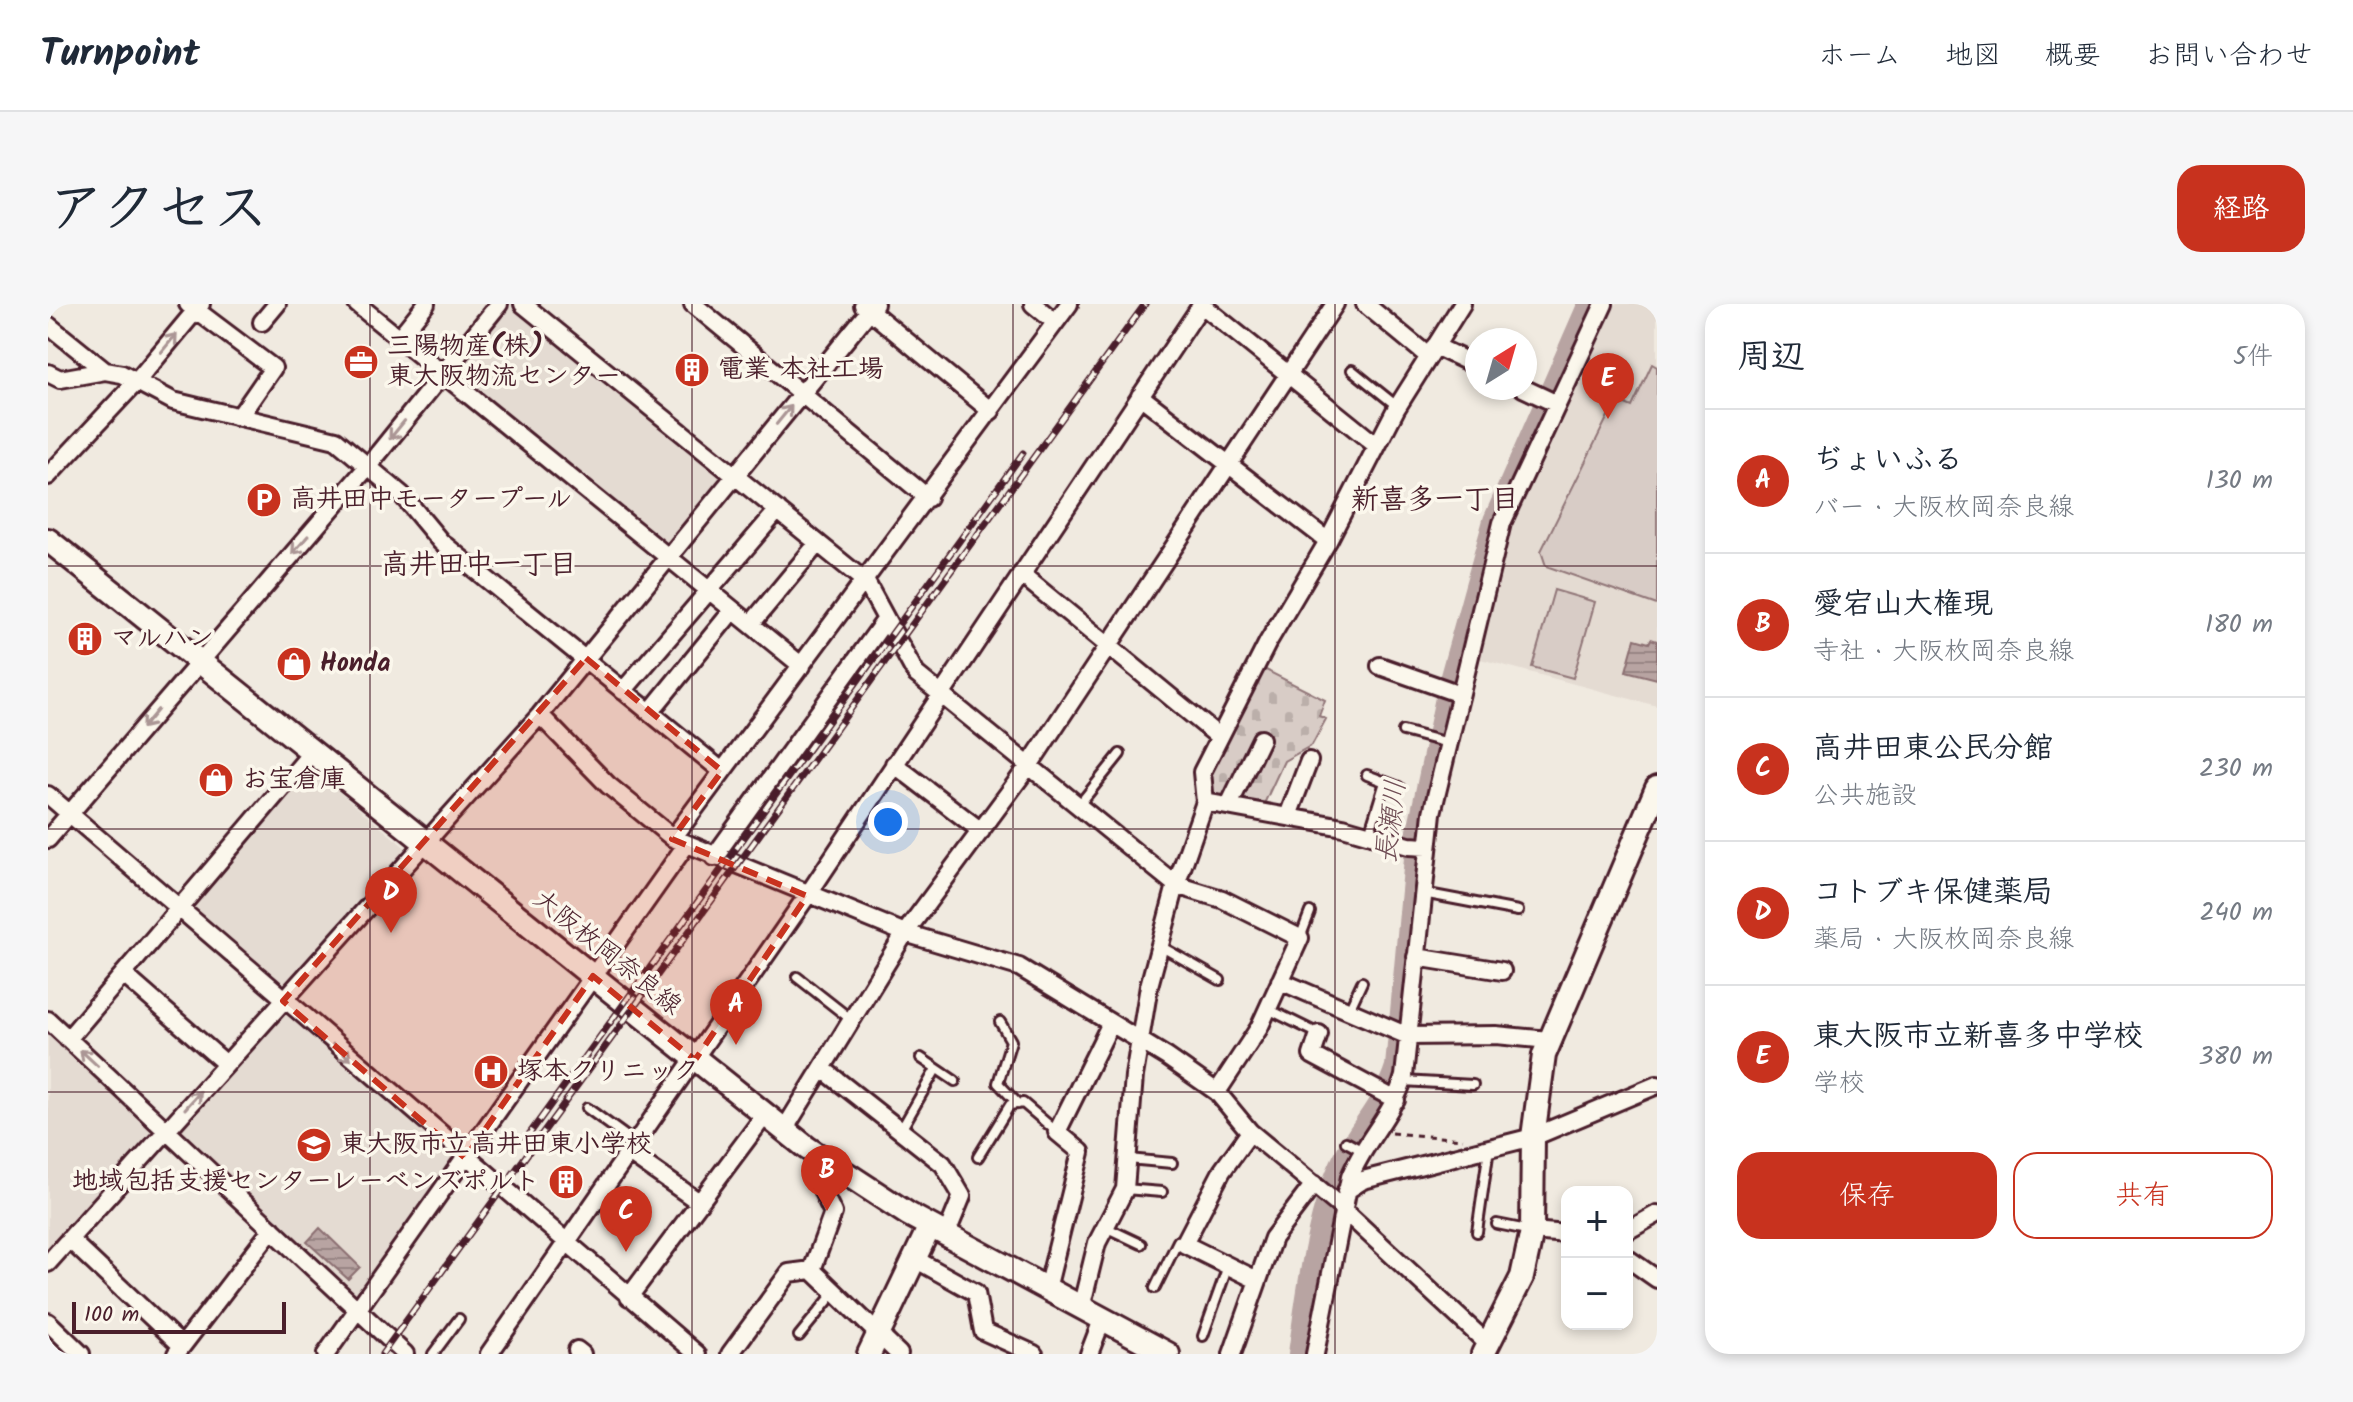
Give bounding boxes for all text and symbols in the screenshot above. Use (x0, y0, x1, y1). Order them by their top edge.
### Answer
text: Turnpoint (40, 25, 200, 85)
text: ホーム (1818, 34, 1901, 79)
text: 地図 (1945, 34, 2001, 79)
text: 概要 (2045, 34, 2101, 79)
text: お問い合わせ (2145, 34, 2313, 79)
button: 経路 (2177, 165, 2305, 252)
text: アクセス (48, 166, 269, 256)
place label: 三陽物産(株) 東大阪物流センター (387, 326, 621, 398)
north arrow (1465, 328, 1537, 400)
text: 周辺 (1737, 331, 1805, 385)
one-way arrow (160, 333, 178, 353)
text: 5件 (2233, 336, 2273, 378)
office icon: 三陽物産(株) 東大阪物流センター (342, 343, 380, 381)
place label: 電業 本社工場 (718, 349, 884, 391)
building icon: 電業 本社工場 (673, 351, 711, 389)
pin: E (1582, 353, 1634, 419)
one-way arrow (775, 406, 793, 426)
one-way arrow (389, 419, 406, 440)
text: ぢょいふる (1813, 437, 1964, 485)
text: A (1755, 460, 1771, 502)
text: 130 m (2206, 460, 2273, 502)
district label: 新喜多一丁目 (1351, 478, 1519, 523)
place label: 高井田中モータープール (290, 479, 572, 521)
parking icon: 高井田中モータープール (245, 481, 283, 519)
text: バー · 大阪枚岡奈良線 (1813, 487, 2074, 529)
one-way arrow (291, 534, 309, 555)
district label: 高井田中一丁目 (381, 543, 577, 588)
text: 愛宕山大権現 (1813, 581, 1993, 629)
text: B (1755, 604, 1771, 646)
text: 180 m (2205, 604, 2273, 646)
place label: マルハン (111, 618, 214, 660)
building icon: マルハン (66, 620, 104, 658)
text: 寺社 · 大阪枚岡奈良線 (1813, 631, 2074, 673)
place label: Honda (320, 643, 390, 685)
shop icon: Honda (275, 645, 313, 683)
one-way arrow (141, 709, 159, 729)
text: 高井田東公民分館 (1813, 725, 2053, 773)
text: C (1755, 748, 1771, 790)
text: 230 m (2199, 748, 2273, 790)
place label: お宝倉庫 (242, 759, 346, 801)
shop icon: お宝倉庫 (197, 761, 235, 799)
text: 公共施設 (1813, 775, 1917, 817)
water label: 長瀬川 (1365, 778, 1419, 866)
your location (868, 802, 908, 842)
pin: D (365, 867, 417, 933)
text: コトブキ保健薬局 (1813, 869, 2053, 917)
street label: 大阪枚岡奈良線 (523, 879, 691, 1027)
text: D (1754, 892, 1772, 934)
text: 240 m (2199, 892, 2273, 934)
text: 薬局 · 大阪枚岡奈良線 (1813, 919, 2074, 961)
pin: A (710, 979, 762, 1045)
text: 東大阪市立新喜多中学校 (1813, 1013, 2143, 1061)
text: E (1756, 1036, 1770, 1078)
text: 380 m (2198, 1036, 2273, 1078)
one-way arrow (331, 1042, 352, 1060)
one-way arrow (80, 1049, 99, 1068)
place label: 塚本クリニック (517, 1051, 699, 1093)
hospital icon: 塚本クリニック (472, 1053, 510, 1091)
text: 学校 (1813, 1063, 1865, 1105)
one-way arrow (184, 1091, 202, 1111)
place label: 東大阪市立高井田東小学校 (340, 1124, 652, 1166)
school or university icon: 東大阪市立高井田東小学校 (295, 1126, 333, 1164)
pin: B (801, 1145, 853, 1211)
button: 保存 (1737, 1152, 1997, 1239)
button: 共有 (2013, 1152, 2273, 1239)
place label: 地域包括支援センターレーベンズポルト (72, 1161, 540, 1203)
building icon: 地域包括支援センターレーベンズポルト (547, 1163, 585, 1201)
pin: C (600, 1186, 652, 1252)
map controls (1561, 1186, 1633, 1330)
button: + (1561, 1186, 1633, 1258)
button: − (1561, 1258, 1633, 1330)
scale bar (72, 1298, 286, 1334)
text: 100 m (84, 1298, 139, 1333)

